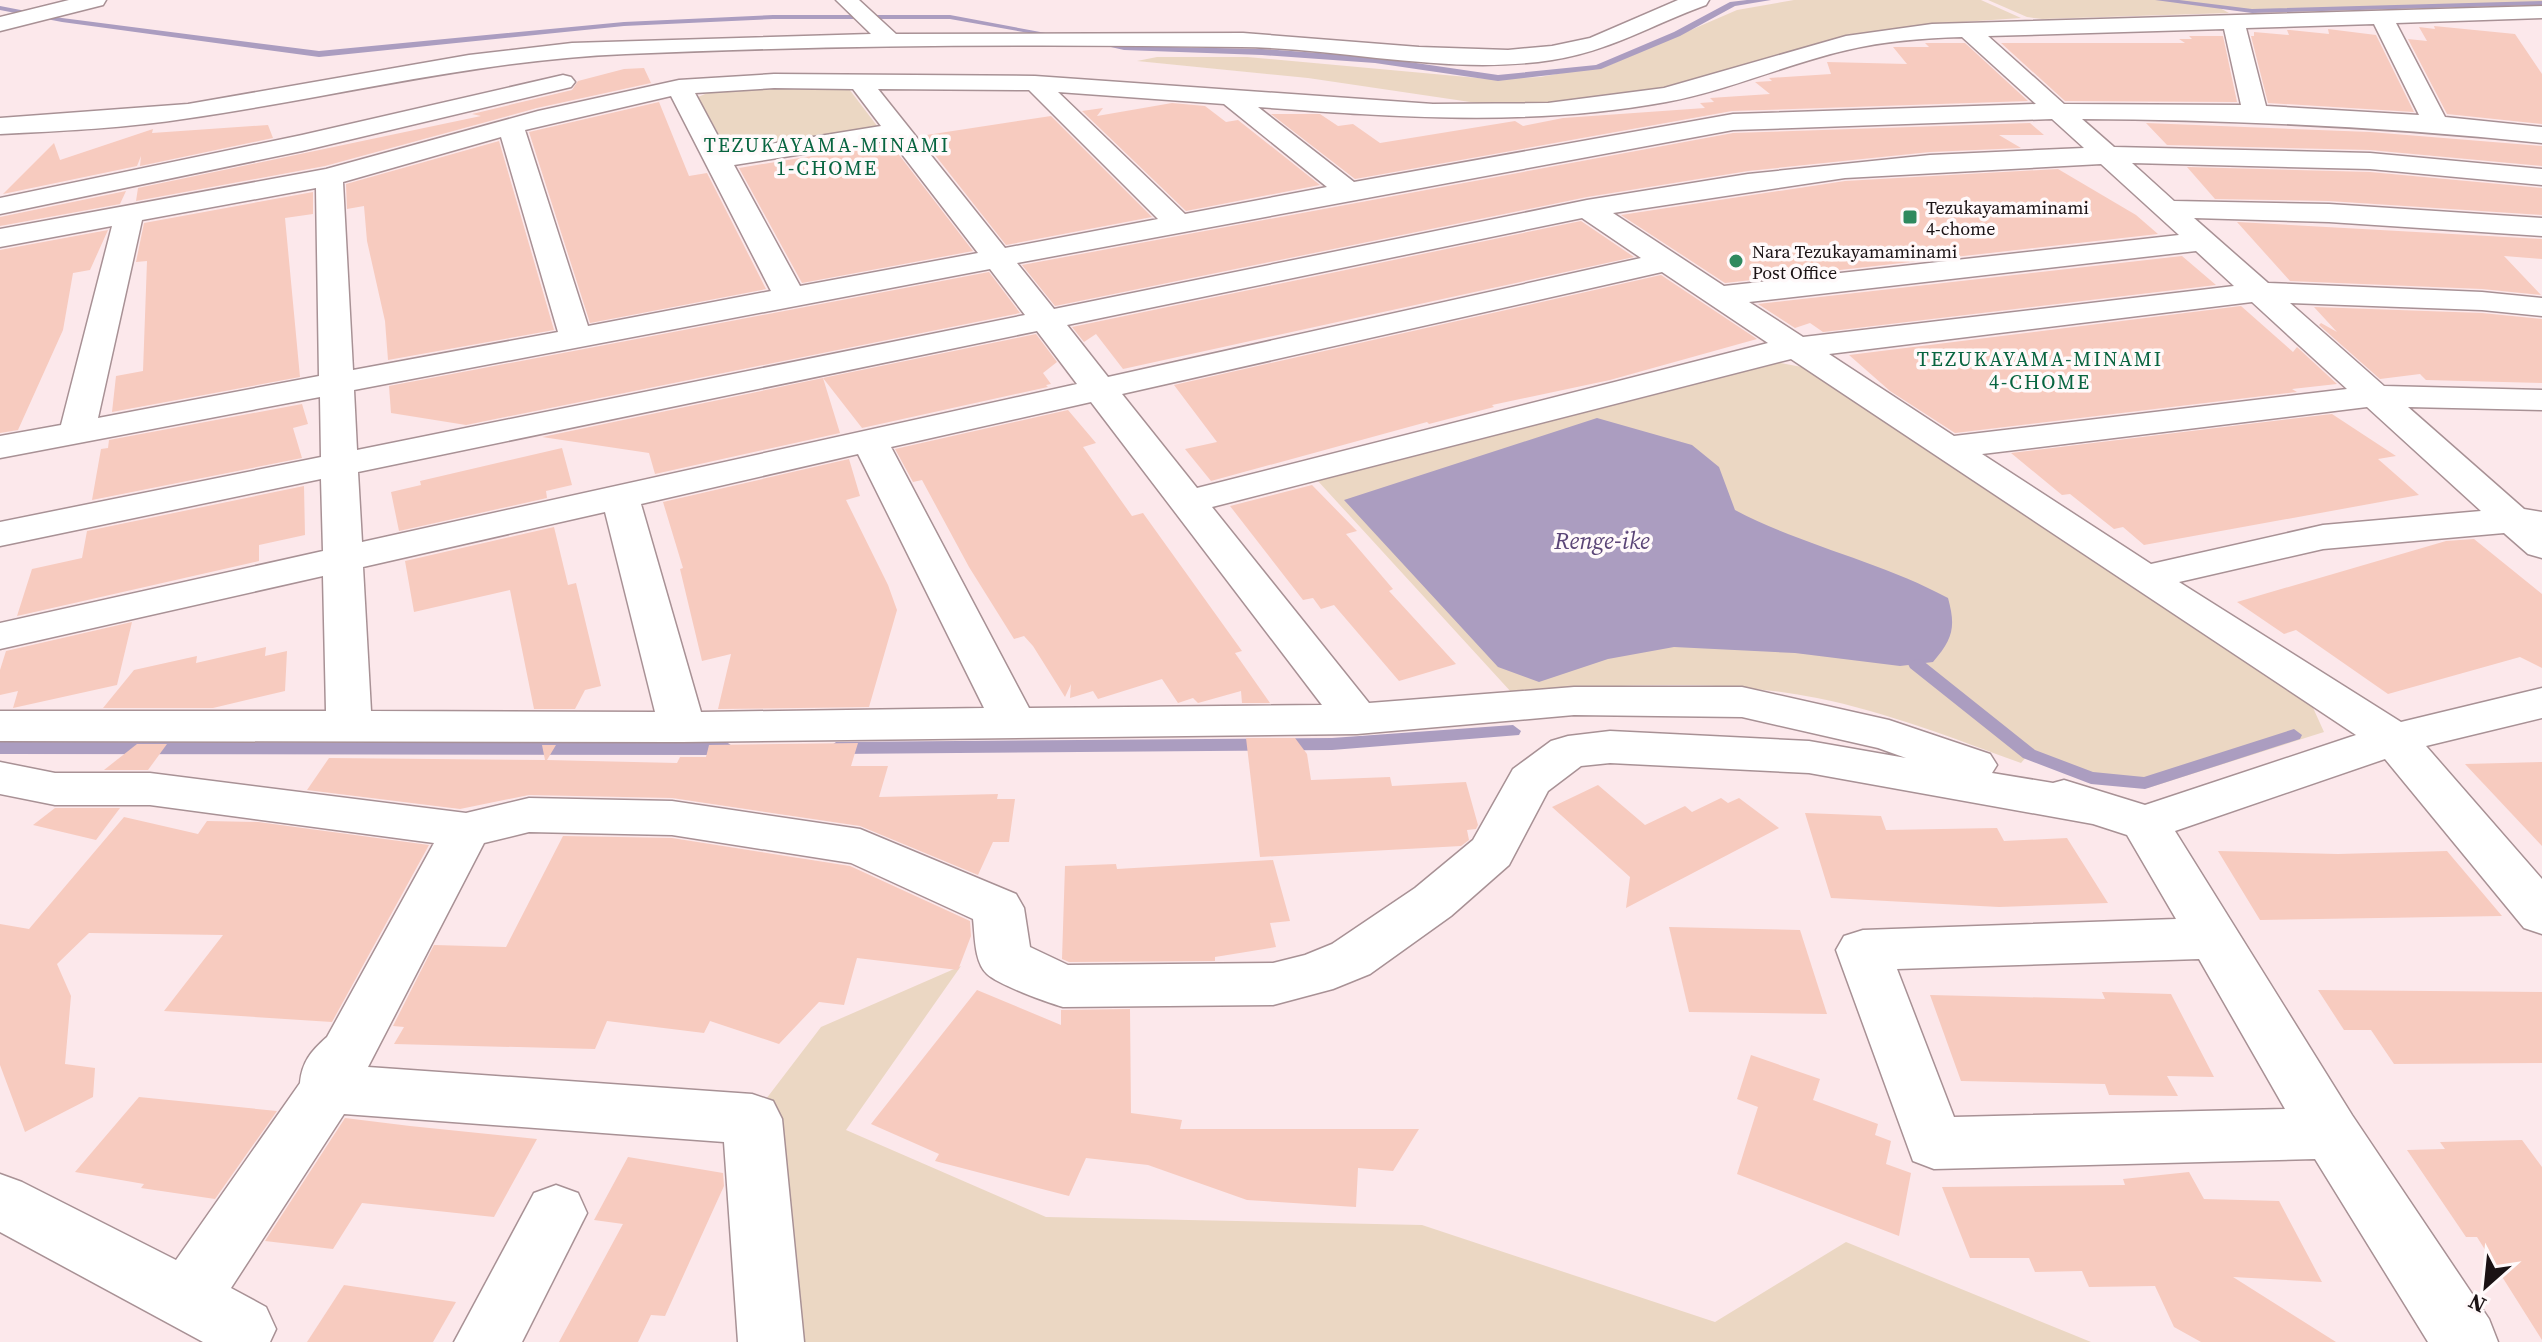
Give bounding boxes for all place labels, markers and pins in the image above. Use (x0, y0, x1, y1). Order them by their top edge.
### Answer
place label: Tezukayamaminami 4-chome (1926, 195, 2089, 241)
marker: Tezukayamaminami 4-chome (1901, 208, 1919, 226)
place label: Nara Tezukayamaminami Post Office (1752, 239, 1957, 285)
marker: Nara Tezukayamaminami Post Office (1727, 252, 1745, 270)

